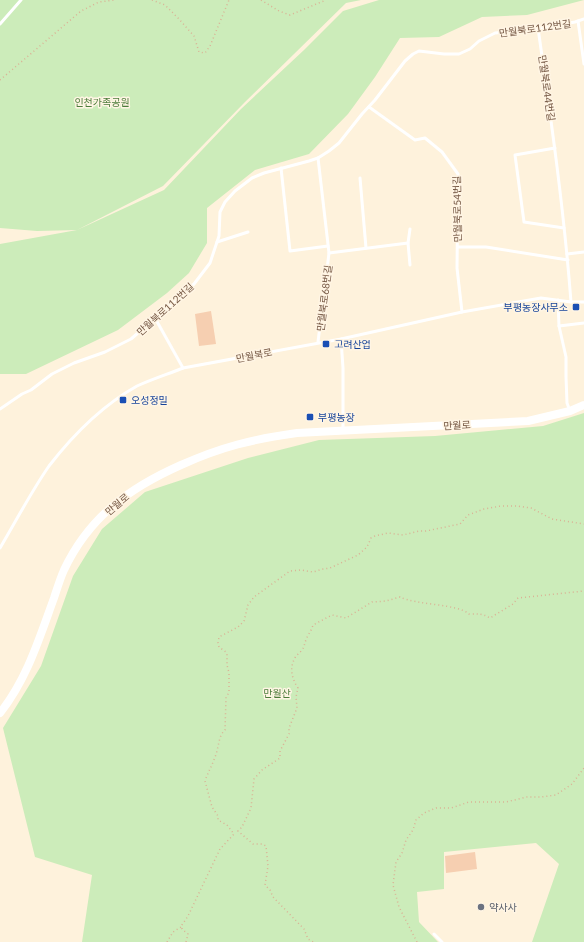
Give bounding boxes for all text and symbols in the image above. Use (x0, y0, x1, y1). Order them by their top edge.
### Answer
street label: 만월북로112번길 (498, 17, 572, 39)
street label: 만월북로44번길 (536, 54, 558, 122)
park label: 인천가족공원 (74, 96, 130, 108)
street label: 만월북로54번길 (450, 175, 464, 243)
street label: 만월북로68번길 (314, 264, 334, 332)
street label: 만월북로112번길 (134, 280, 196, 338)
place label: 부평농장사무소 (504, 301, 568, 313)
marker: 부평농장사무소 (571, 302, 581, 312)
place label: 고려산업 (334, 338, 371, 350)
marker: 고려산업 (321, 339, 331, 349)
street label: 만월북로 (235, 346, 273, 364)
place label: 오성정밀 (131, 394, 168, 406)
marker: 오성정밀 (118, 395, 128, 405)
place label: 부평농장 (318, 411, 355, 423)
marker: 부평농장 (305, 412, 315, 422)
street label: 만월로 (443, 418, 471, 432)
street label: 만월로 (103, 491, 131, 517)
park label: 만월산 (263, 687, 291, 699)
place label: 약사사 (489, 901, 517, 913)
marker: 약사사 (476, 902, 486, 912)

